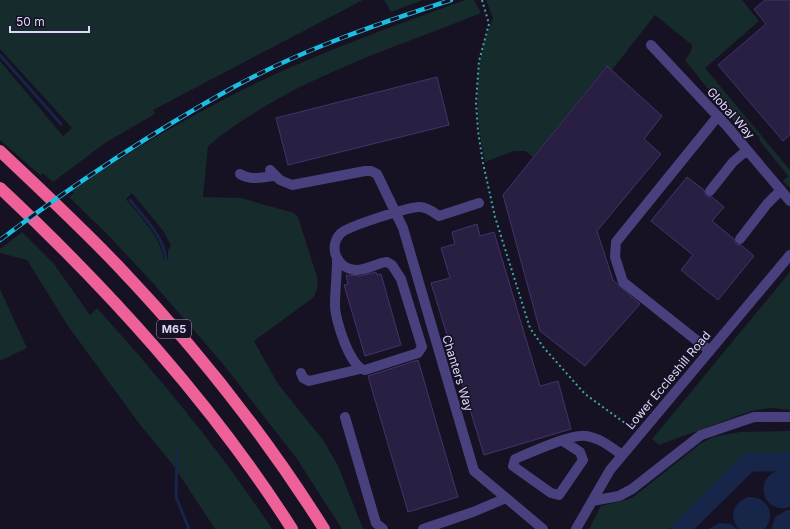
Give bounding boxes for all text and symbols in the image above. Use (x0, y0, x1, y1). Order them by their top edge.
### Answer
scale bar (10, 8, 89, 34)
text: 50 m (16, 14, 45, 29)
street label: Global Way (704, 84, 758, 142)
road number: M65 (157, 320, 191, 338)
street label: Lower Eccleshill Road (623, 328, 713, 432)
street label: Chanters Way (439, 333, 477, 413)

